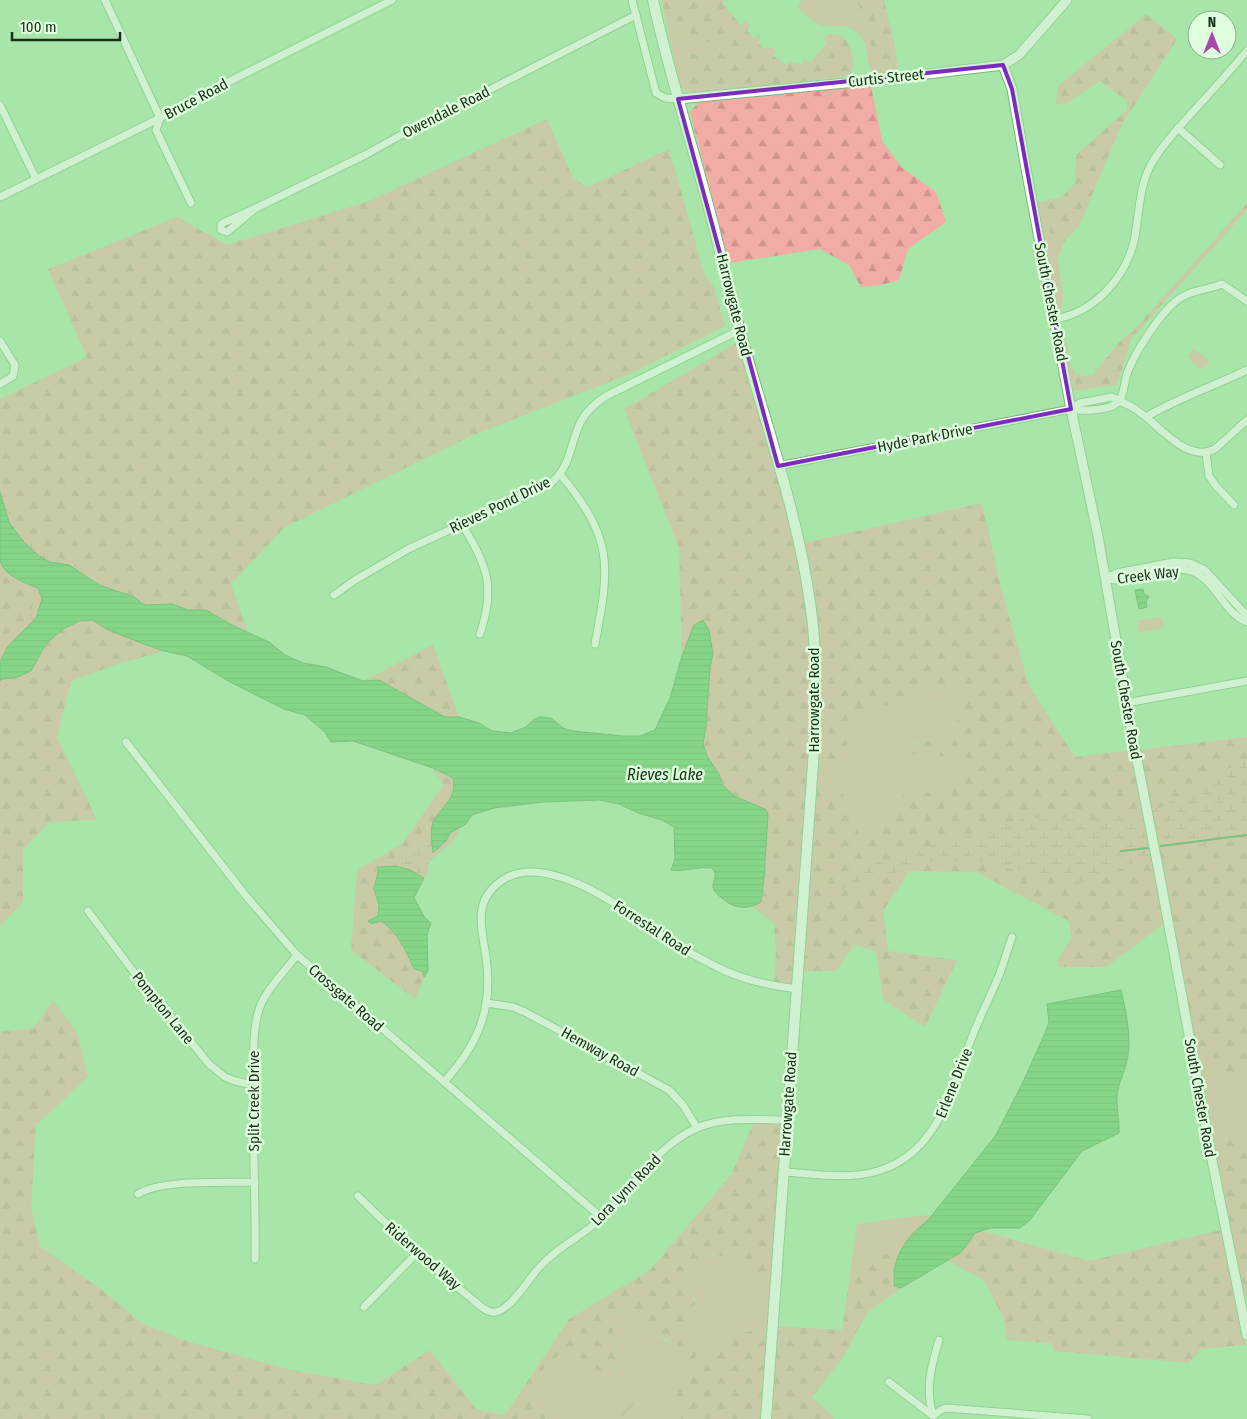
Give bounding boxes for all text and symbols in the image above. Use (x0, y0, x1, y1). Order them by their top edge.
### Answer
scale bar (12, 10, 120, 42)
north arrow (1187, 10, 1237, 60)
text: N (1208, 14, 1216, 31)
text: 100 m (20, 18, 57, 36)
street label: Curtis Street (847, 65, 925, 91)
street label: Bruce Road (161, 75, 231, 123)
street label: Owendale Road (399, 82, 493, 142)
street label: South Chester Road (1031, 241, 1071, 363)
street label: Harrowgate Road (713, 252, 755, 358)
street label: Hyde Park Drive (876, 420, 974, 456)
street label: Rieves Pond Drive (447, 473, 553, 537)
street label: Creek Way (1116, 562, 1180, 588)
street label: South Chester Road (1107, 639, 1145, 761)
street label: Harrowgate Road (805, 647, 823, 753)
water label: Rieves Lake (627, 765, 703, 784)
street label: Forrestal Road (610, 896, 694, 960)
street label: Crossgate Road (305, 961, 387, 1035)
street label: Pompton Lane (128, 968, 198, 1048)
street label: Hemway Road (558, 1023, 642, 1081)
street label: South Chester Road (1181, 1037, 1219, 1159)
street label: Erlene Drive (932, 1045, 976, 1121)
street label: Split Creek Drive (245, 1051, 263, 1151)
street label: Harrowgate Road (775, 1051, 801, 1157)
street label: Lora Lynn Road (587, 1150, 665, 1230)
street label: Riderwood Way (381, 1218, 465, 1294)

